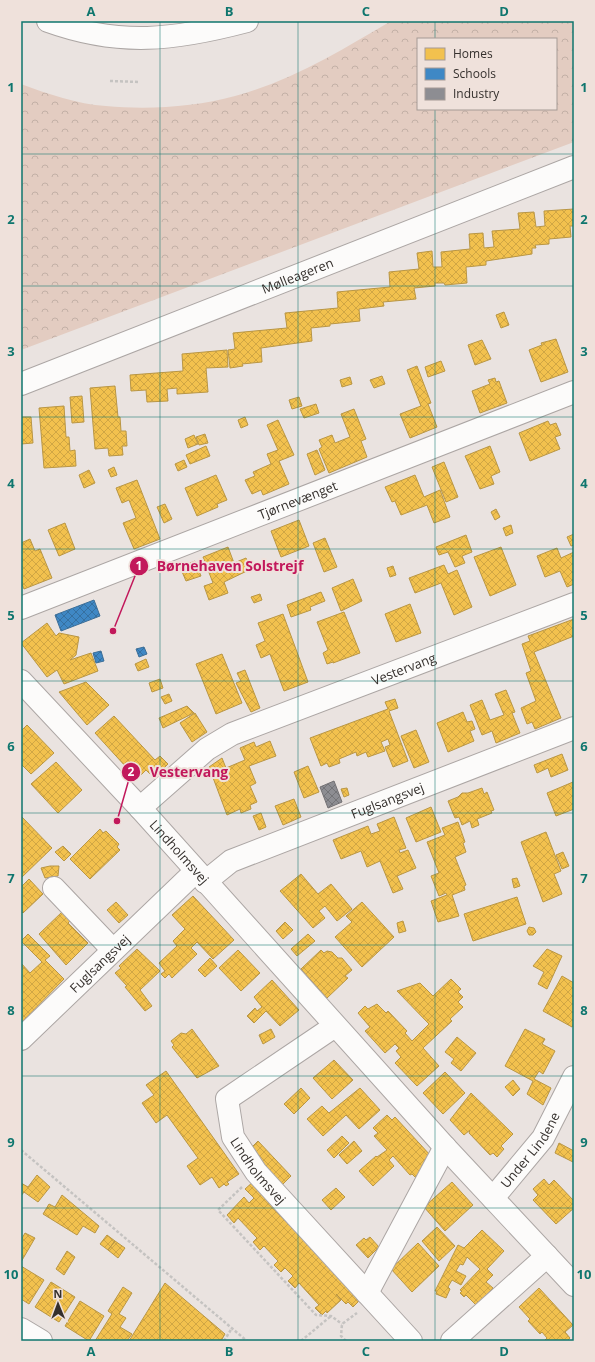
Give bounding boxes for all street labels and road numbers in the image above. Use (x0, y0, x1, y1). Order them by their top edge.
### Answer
street label: Mølleageren (259, 253, 336, 298)
street label: Tjørnevænget (255, 476, 340, 524)
street label: Vestervang (369, 648, 438, 689)
street label: Fuglsangsvej (348, 778, 426, 823)
street label: Lindholmsvej (146, 816, 213, 888)
street label: Fuglsangsvej (66, 930, 134, 997)
street label: Under Lindene (496, 1109, 564, 1192)
street label: Lindholmsvej (227, 1134, 290, 1208)

